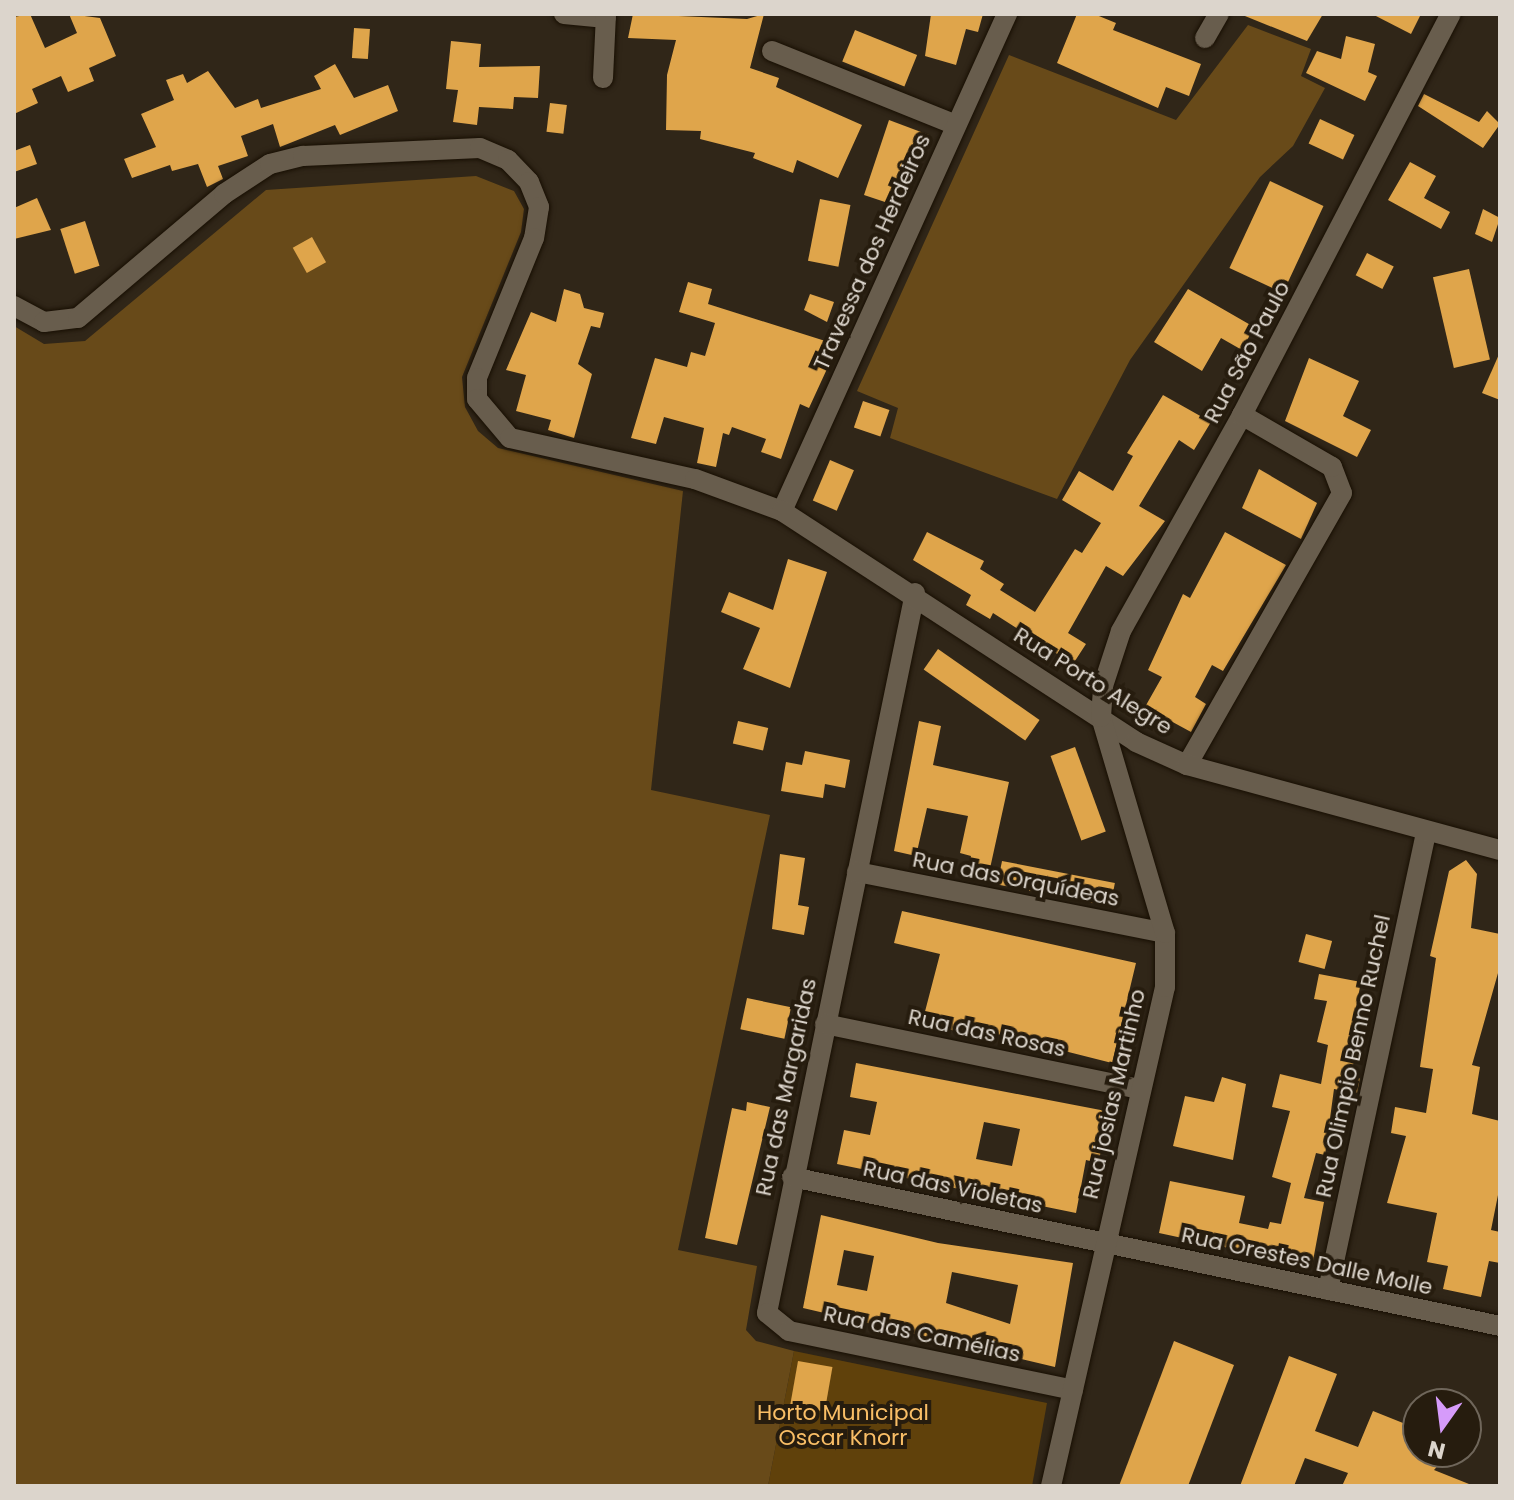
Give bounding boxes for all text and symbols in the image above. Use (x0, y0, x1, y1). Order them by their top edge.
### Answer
street label: Travessa dos Herdeiros (808, 130, 936, 374)
street label: Rua São Paulo (1198, 276, 1296, 428)
street label: Rua Porto Alegre (1009, 622, 1177, 740)
street label: Rua das Orquídeas (910, 846, 1122, 912)
street label: Rua Olimpio Benno Ruchel (1310, 912, 1396, 1200)
street label: Rua das Margaridas (750, 976, 822, 1198)
street label: Rua josias Martinho (1077, 987, 1151, 1201)
street label: Rua das Rosas (906, 1003, 1068, 1063)
street label: Rua das Violetas (861, 1155, 1045, 1219)
street label: Rua Orestes Dalle Molle (1179, 1221, 1435, 1301)
street label: Rua das Camélias (821, 1300, 1023, 1368)
north arrow (1402, 1388, 1482, 1468)
park label: Horto Municipal Oscar Knorr (757, 1399, 929, 1450)
text: N (1425, 1433, 1448, 1467)

